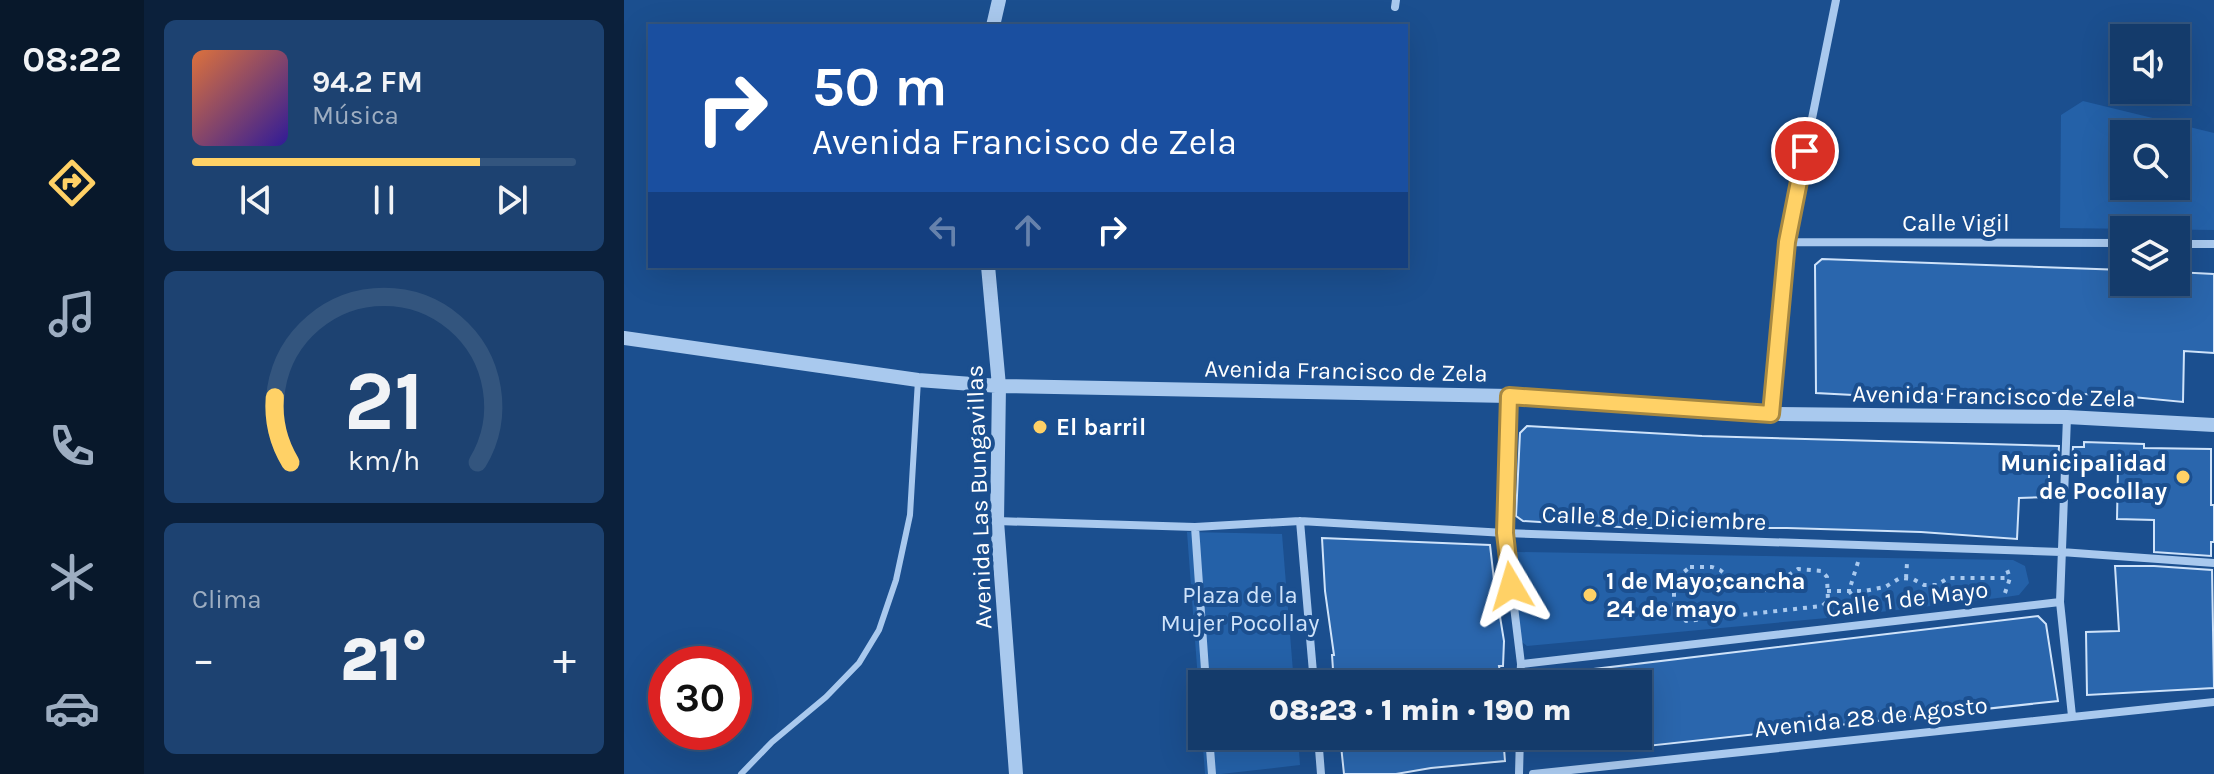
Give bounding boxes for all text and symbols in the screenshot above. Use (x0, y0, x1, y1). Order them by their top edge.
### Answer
map controls (2110, 24, 2190, 296)
button: sound (2110, 24, 2190, 104)
text: 08:22 (22, 38, 122, 80)
text: 50 m (812, 54, 947, 119)
icon: right (680, 56, 784, 160)
text: 94.2 FM (312, 64, 423, 100)
text: Música (312, 100, 399, 131)
pin (1771, 117, 1839, 185)
button: search (2110, 120, 2190, 200)
text: Avenida Francisco de Zela (812, 121, 1237, 163)
icon: arrive (1783, 129, 1827, 173)
icon: directions (44, 155, 100, 211)
icon: previous (234, 178, 278, 222)
icon: pause (362, 178, 406, 222)
icon: next (490, 178, 534, 222)
icon: left (922, 208, 966, 252)
icon: ahead (1006, 208, 1050, 252)
icon: right (1090, 208, 1134, 252)
street label: Calle Vigil (1902, 209, 2010, 237)
button: layers (2110, 216, 2190, 296)
icon: music (44, 286, 100, 342)
text: 21 (344, 353, 424, 450)
street label: Avenida Francisco de Zela (1204, 355, 1488, 387)
street label: Avenida Las Bungavillas (960, 364, 998, 630)
street label: Avenida Francisco de Zela (1852, 380, 2136, 412)
place label: El barril (1056, 413, 1146, 441)
icon: phone (44, 418, 100, 474)
marker: El barril (1031, 418, 1049, 436)
text: km/h (348, 444, 420, 477)
place label: Municipalidad de Pocollay (2000, 449, 2167, 505)
marker: Municipalidad de Pocollay (2174, 468, 2192, 486)
street label: Calle 8 de Diciembre (1541, 500, 1767, 536)
position arrow (1469, 544, 1553, 628)
icon: climate (44, 549, 100, 605)
place label: 1 de Mayo;cancha 24 de mayo (1606, 567, 1806, 623)
street label: Calle 1 de Mayo (1824, 575, 1990, 623)
park label: Plaza de la Mujer Pocollay (1161, 581, 1319, 637)
text: Clima (192, 584, 262, 615)
marker: 1 de Mayo;cancha 24 de mayo (1581, 586, 1599, 604)
text: 21° (340, 625, 428, 695)
text: − (192, 634, 215, 685)
text: + (553, 634, 576, 685)
speed limit sign: 30 (648, 646, 752, 750)
icon: car (44, 680, 100, 736)
street label: Avenida 28 de Agosto (1753, 691, 1989, 743)
text: 08:23 · 1 min · 190 m (1269, 692, 1571, 728)

